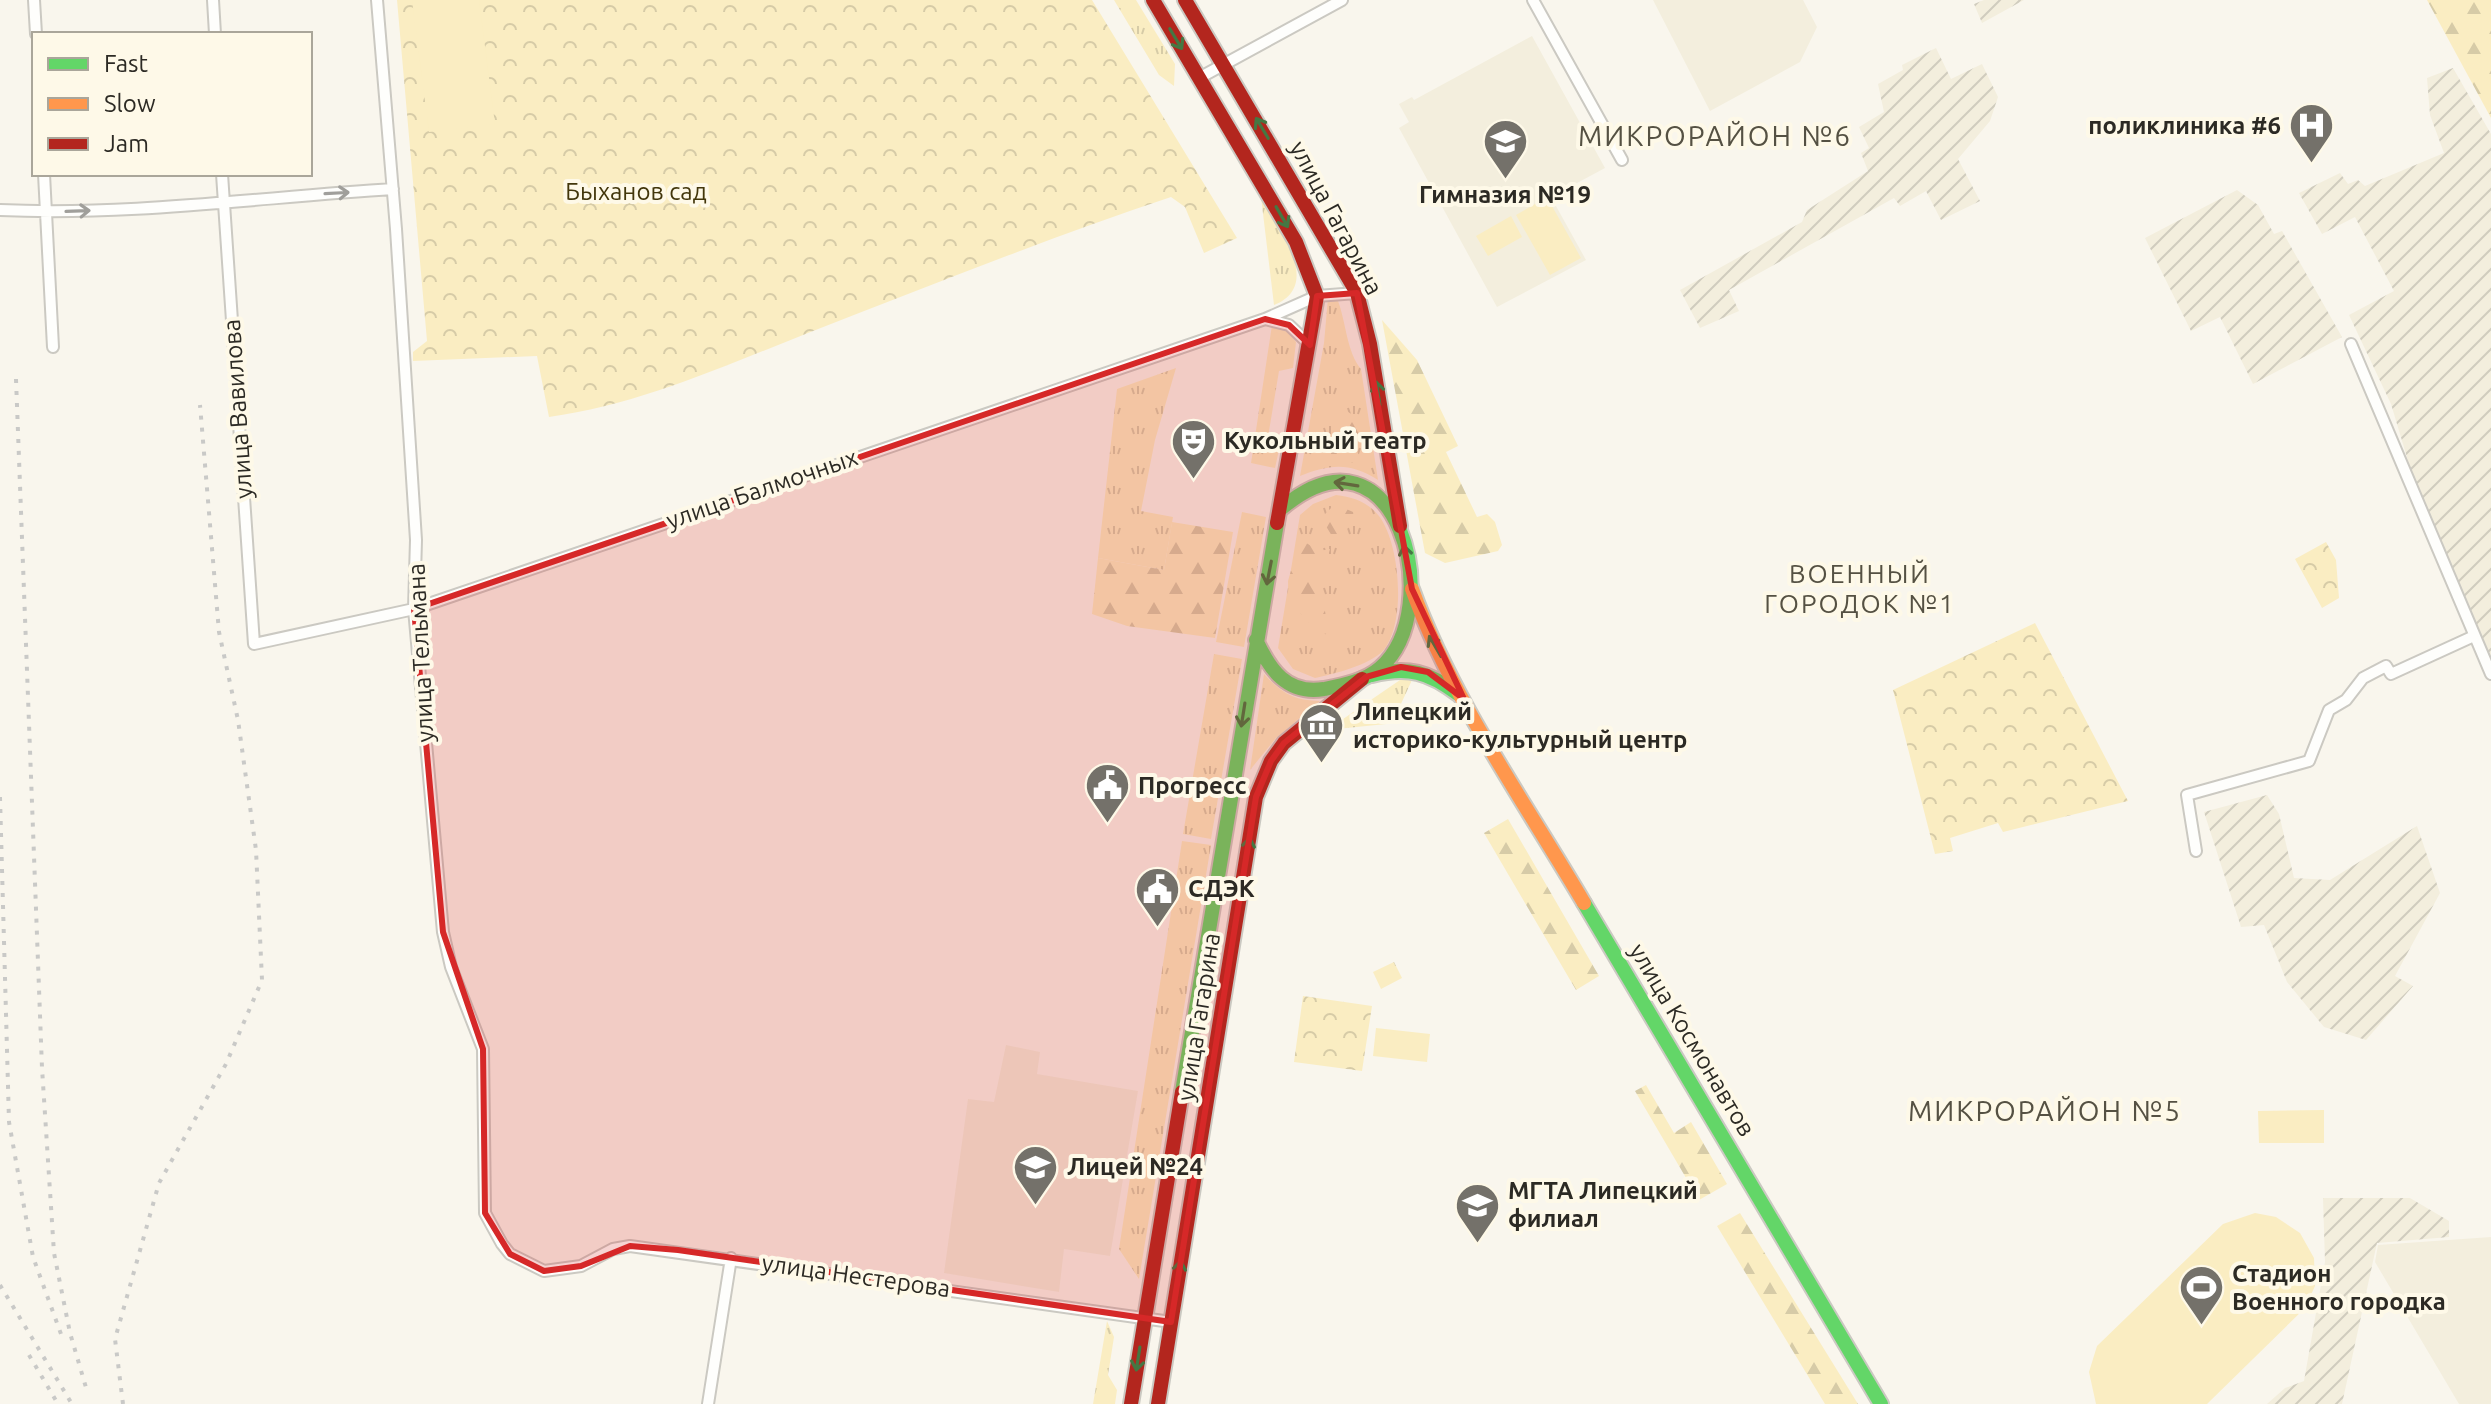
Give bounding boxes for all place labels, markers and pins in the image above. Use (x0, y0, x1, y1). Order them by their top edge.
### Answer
hospital icon: поликлиника #6 (2288, 102, 2336, 165)
place label: поликлиника #6 (2088, 112, 2281, 139)
school or university icon: Гимназия №19 (1481, 117, 1529, 180)
place label: Гимназия №19 (1419, 181, 1591, 208)
theatre icon: Кукольный театр (1169, 417, 1217, 480)
place label: Кукольный театр (1224, 427, 1427, 454)
place label: Липецкий историко-культурный центр (1353, 698, 1687, 753)
museum icon: Липецкий историко-культурный центр (1298, 702, 1346, 765)
public building icon: Прогресс (1083, 762, 1131, 825)
place label: Прогресс (1138, 772, 1247, 799)
public building icon: СДЭК (1133, 865, 1181, 928)
place label: СДЭК (1188, 875, 1255, 902)
school or university icon: Лицей №24 (1012, 1143, 1060, 1206)
place label: Лицей №24 (1067, 1153, 1203, 1180)
place label: МГТА Липецкий филиал (1508, 1177, 1698, 1232)
school or university icon: МГТА Липецкий филиал (1453, 1181, 1501, 1244)
place label: Стадион Военного городка (2232, 1260, 2446, 1315)
sports icon: Стадион Военного городка (2177, 1264, 2225, 1327)

